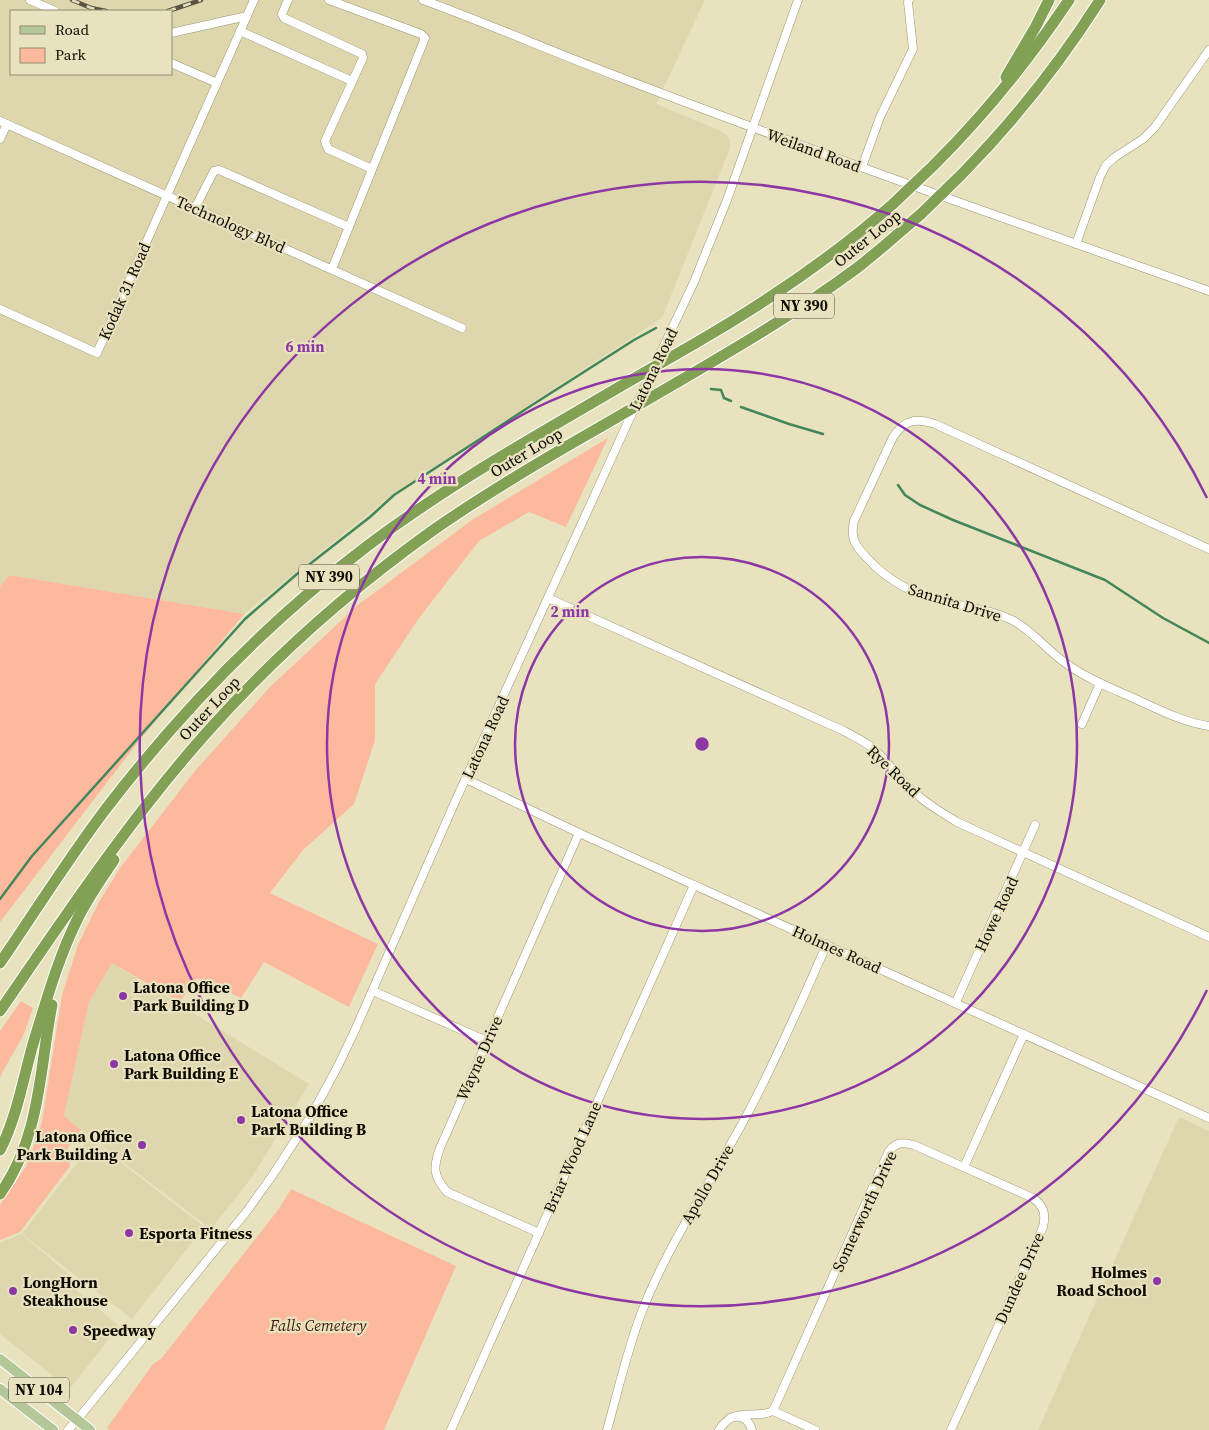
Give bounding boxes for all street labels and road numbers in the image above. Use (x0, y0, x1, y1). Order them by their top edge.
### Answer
street label: Weiland Road (764, 123, 864, 177)
street label: Technology Blvd (173, 190, 289, 258)
street label: Outer Loop (829, 204, 905, 272)
street label: Kodak 31 Road (93, 239, 155, 343)
road number: NY 390 (774, 294, 834, 318)
street label: Latona Road (623, 324, 683, 414)
street label: Outer Loop (486, 422, 566, 482)
road number: NY 390 (299, 564, 359, 590)
street label: Sannita Drive (906, 577, 1004, 627)
street label: Outer Loop (173, 671, 245, 745)
street label: Latona Road (456, 692, 514, 782)
street label: Rye Road (863, 740, 925, 802)
street label: Howe Road (969, 873, 1023, 955)
street label: Holmes Road (789, 920, 885, 978)
street label: Wayne Drive (451, 1012, 507, 1104)
street label: Briar Wood Lane (538, 1098, 606, 1216)
street label: Apollo Drive (675, 1140, 739, 1228)
street label: Somerworth Drive (826, 1147, 902, 1275)
street label: Dundee Drive (989, 1229, 1049, 1327)
road number: NY 104 (9, 1378, 69, 1402)

